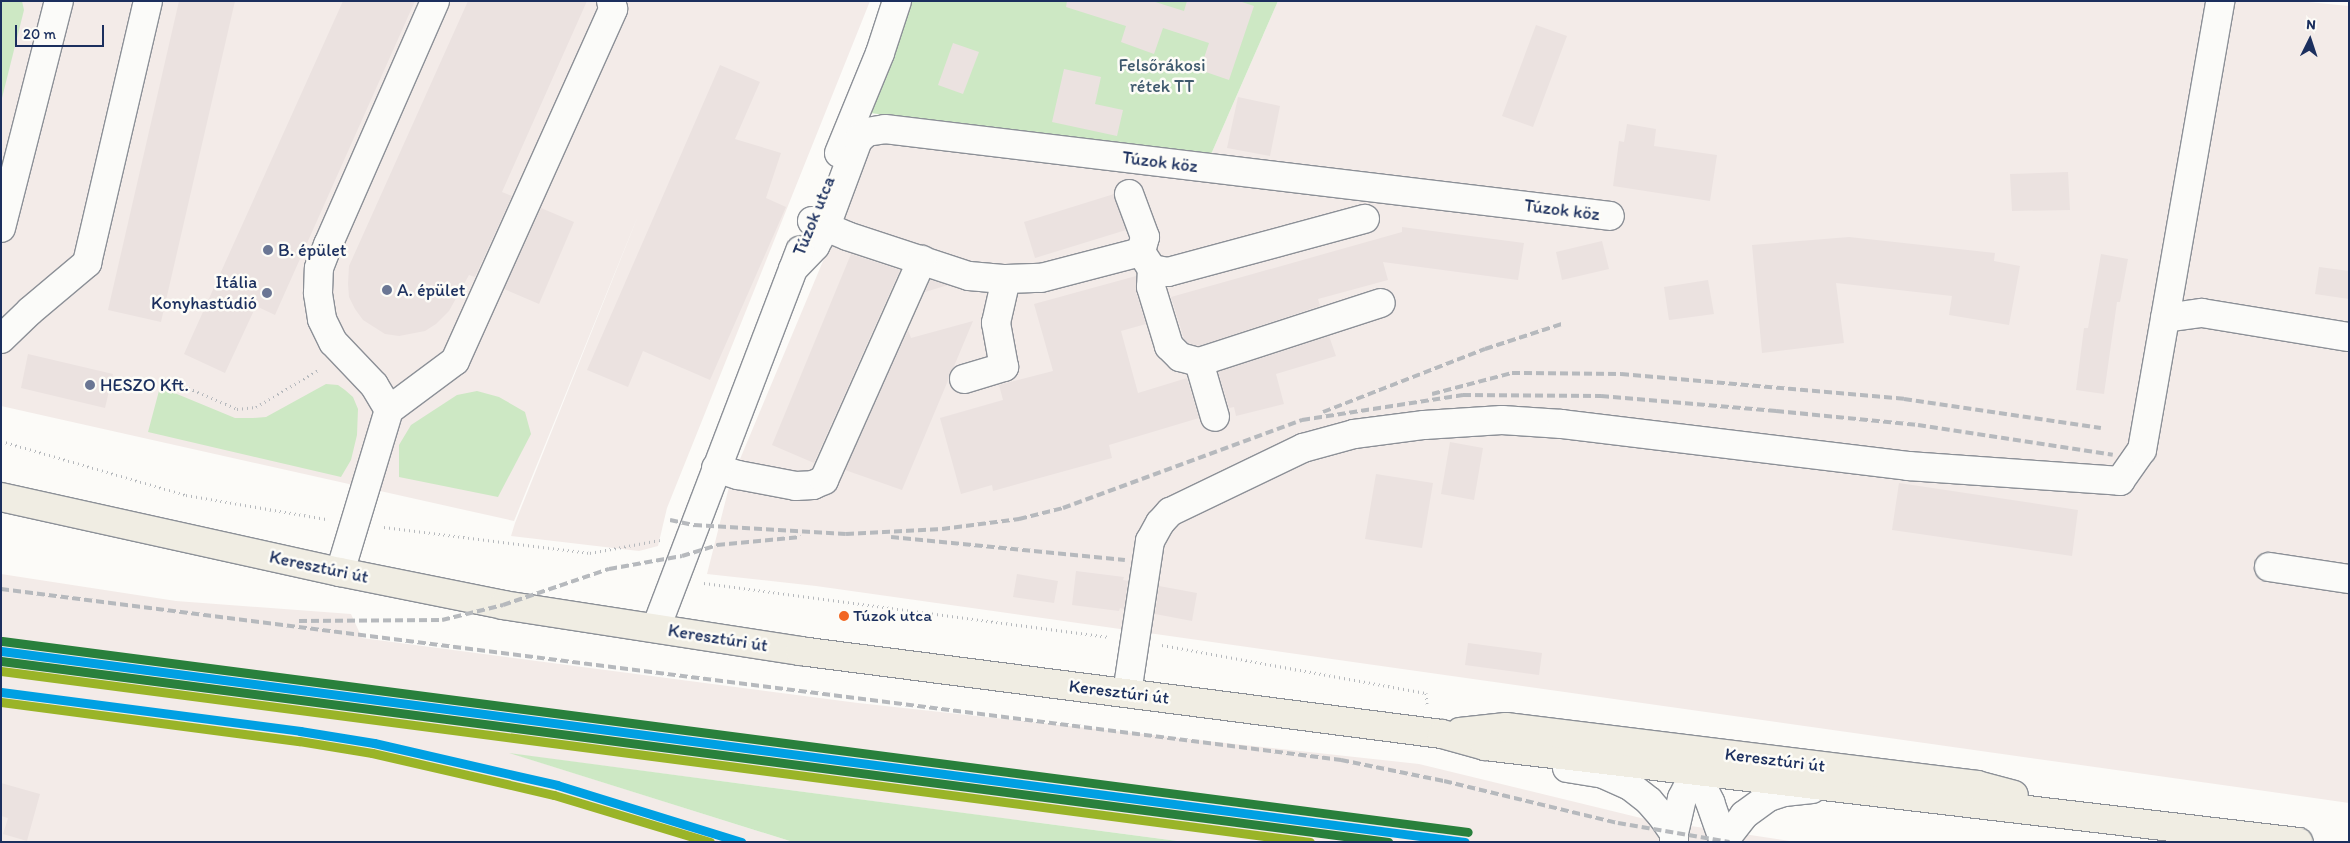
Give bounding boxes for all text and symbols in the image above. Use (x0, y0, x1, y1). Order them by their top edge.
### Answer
scale bar (18, 15, 106, 47)
north arrow (2285, 15, 2335, 65)
text: N (2306, 16, 2316, 33)
text: 20 m (23, 25, 56, 43)
park label: Felsőrákosi rétek TT (1118, 55, 1206, 98)
street label: Túzok köz (1121, 147, 1199, 177)
street label: Túzok utca (788, 173, 840, 259)
street label: Túzok köz (1523, 195, 1601, 225)
place label: B. épület (278, 239, 347, 261)
marker: B. épület (262, 244, 274, 256)
place label: Itália Konyhastúdió (151, 272, 257, 314)
place label: A. épület (397, 279, 466, 301)
marker: A. épület (381, 284, 393, 296)
marker: Itália Konyhastúdió (261, 287, 273, 299)
place label: HESZO Kft. (100, 374, 189, 396)
marker: HESZO Kft. (84, 379, 96, 391)
street label: Keresztúri út (267, 546, 371, 588)
place label: Túzok utca (853, 606, 932, 626)
marker: Túzok utca (839, 611, 849, 621)
street label: Keresztúri út (666, 619, 770, 657)
street label: Keresztúri út (1068, 675, 1170, 709)
street label: Keresztúri út (1724, 743, 1826, 777)

